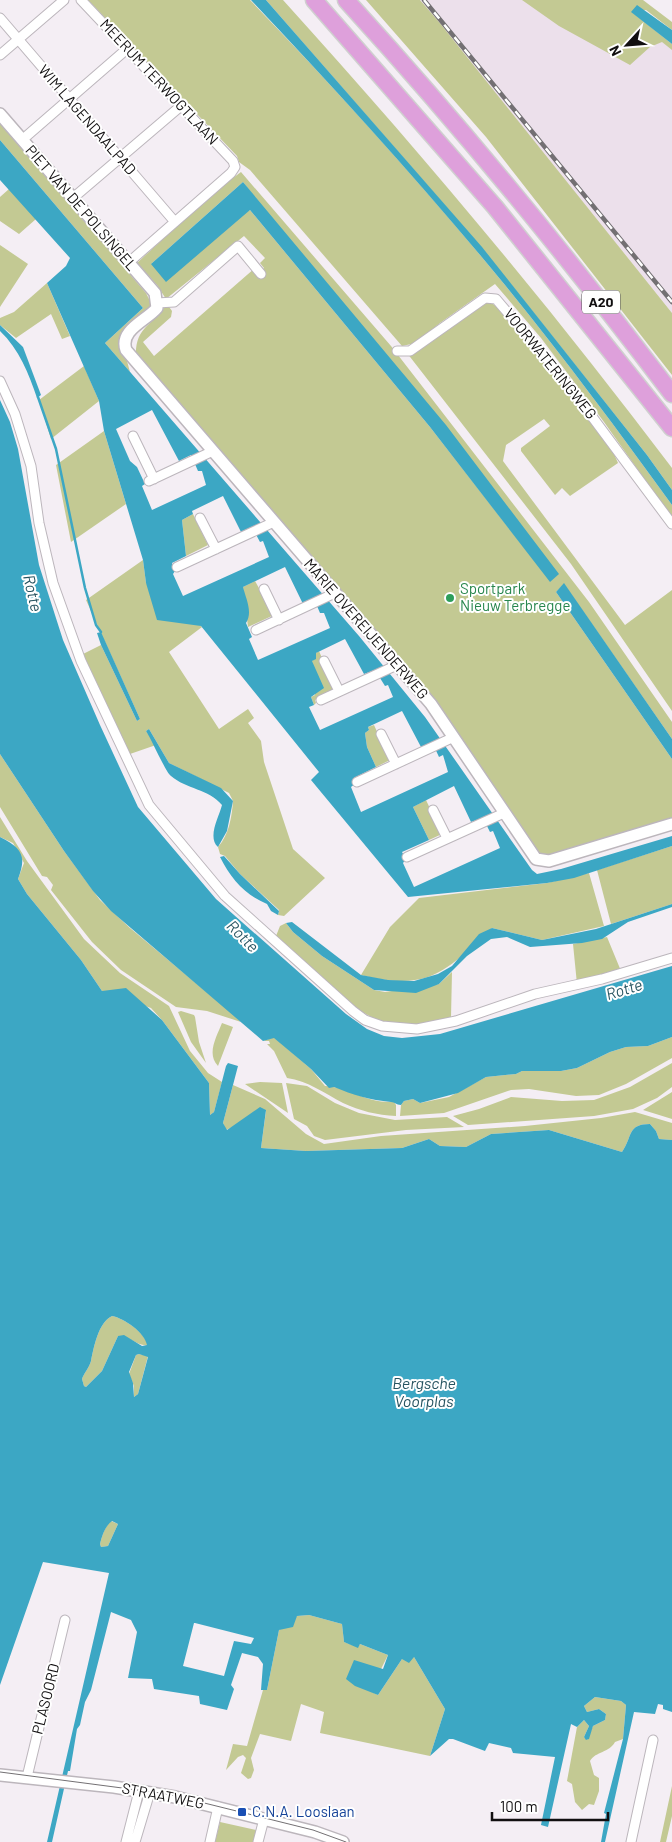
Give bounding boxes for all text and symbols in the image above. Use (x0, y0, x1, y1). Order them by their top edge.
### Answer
street label: MEERUM TERWOGTLAAN (97, 15, 223, 148)
north arrow (602, 20, 652, 70)
text: N (605, 43, 625, 59)
street label: WIM LAGENDAALPAD (35, 61, 140, 178)
street label: PIET VAN DE POLSINGEL (22, 141, 141, 274)
road number: A20 (582, 290, 620, 314)
street label: VOORWATERINGWEG (501, 304, 601, 422)
street label: MARIE OVEREIJENDERWEG (301, 554, 433, 702)
water label: Rotte (20, 573, 47, 613)
place label: Sportpark Nieuw Terbregge (460, 579, 570, 614)
marker: Sportpark Nieuw Terbregge (444, 592, 456, 604)
water label: Rotte (223, 916, 263, 956)
water label: Rotte (603, 974, 644, 1003)
water label: Bergsche Voorplas (392, 1373, 456, 1410)
street label: PLASOORD (28, 1661, 63, 1736)
street label: STRAATWEG (120, 1778, 206, 1812)
scale bar (492, 1790, 608, 1822)
text: 100 m (500, 1797, 538, 1815)
place label: C.N.A. Looslaan (252, 1802, 355, 1820)
marker: C.N.A. Looslaan (236, 1806, 248, 1818)

